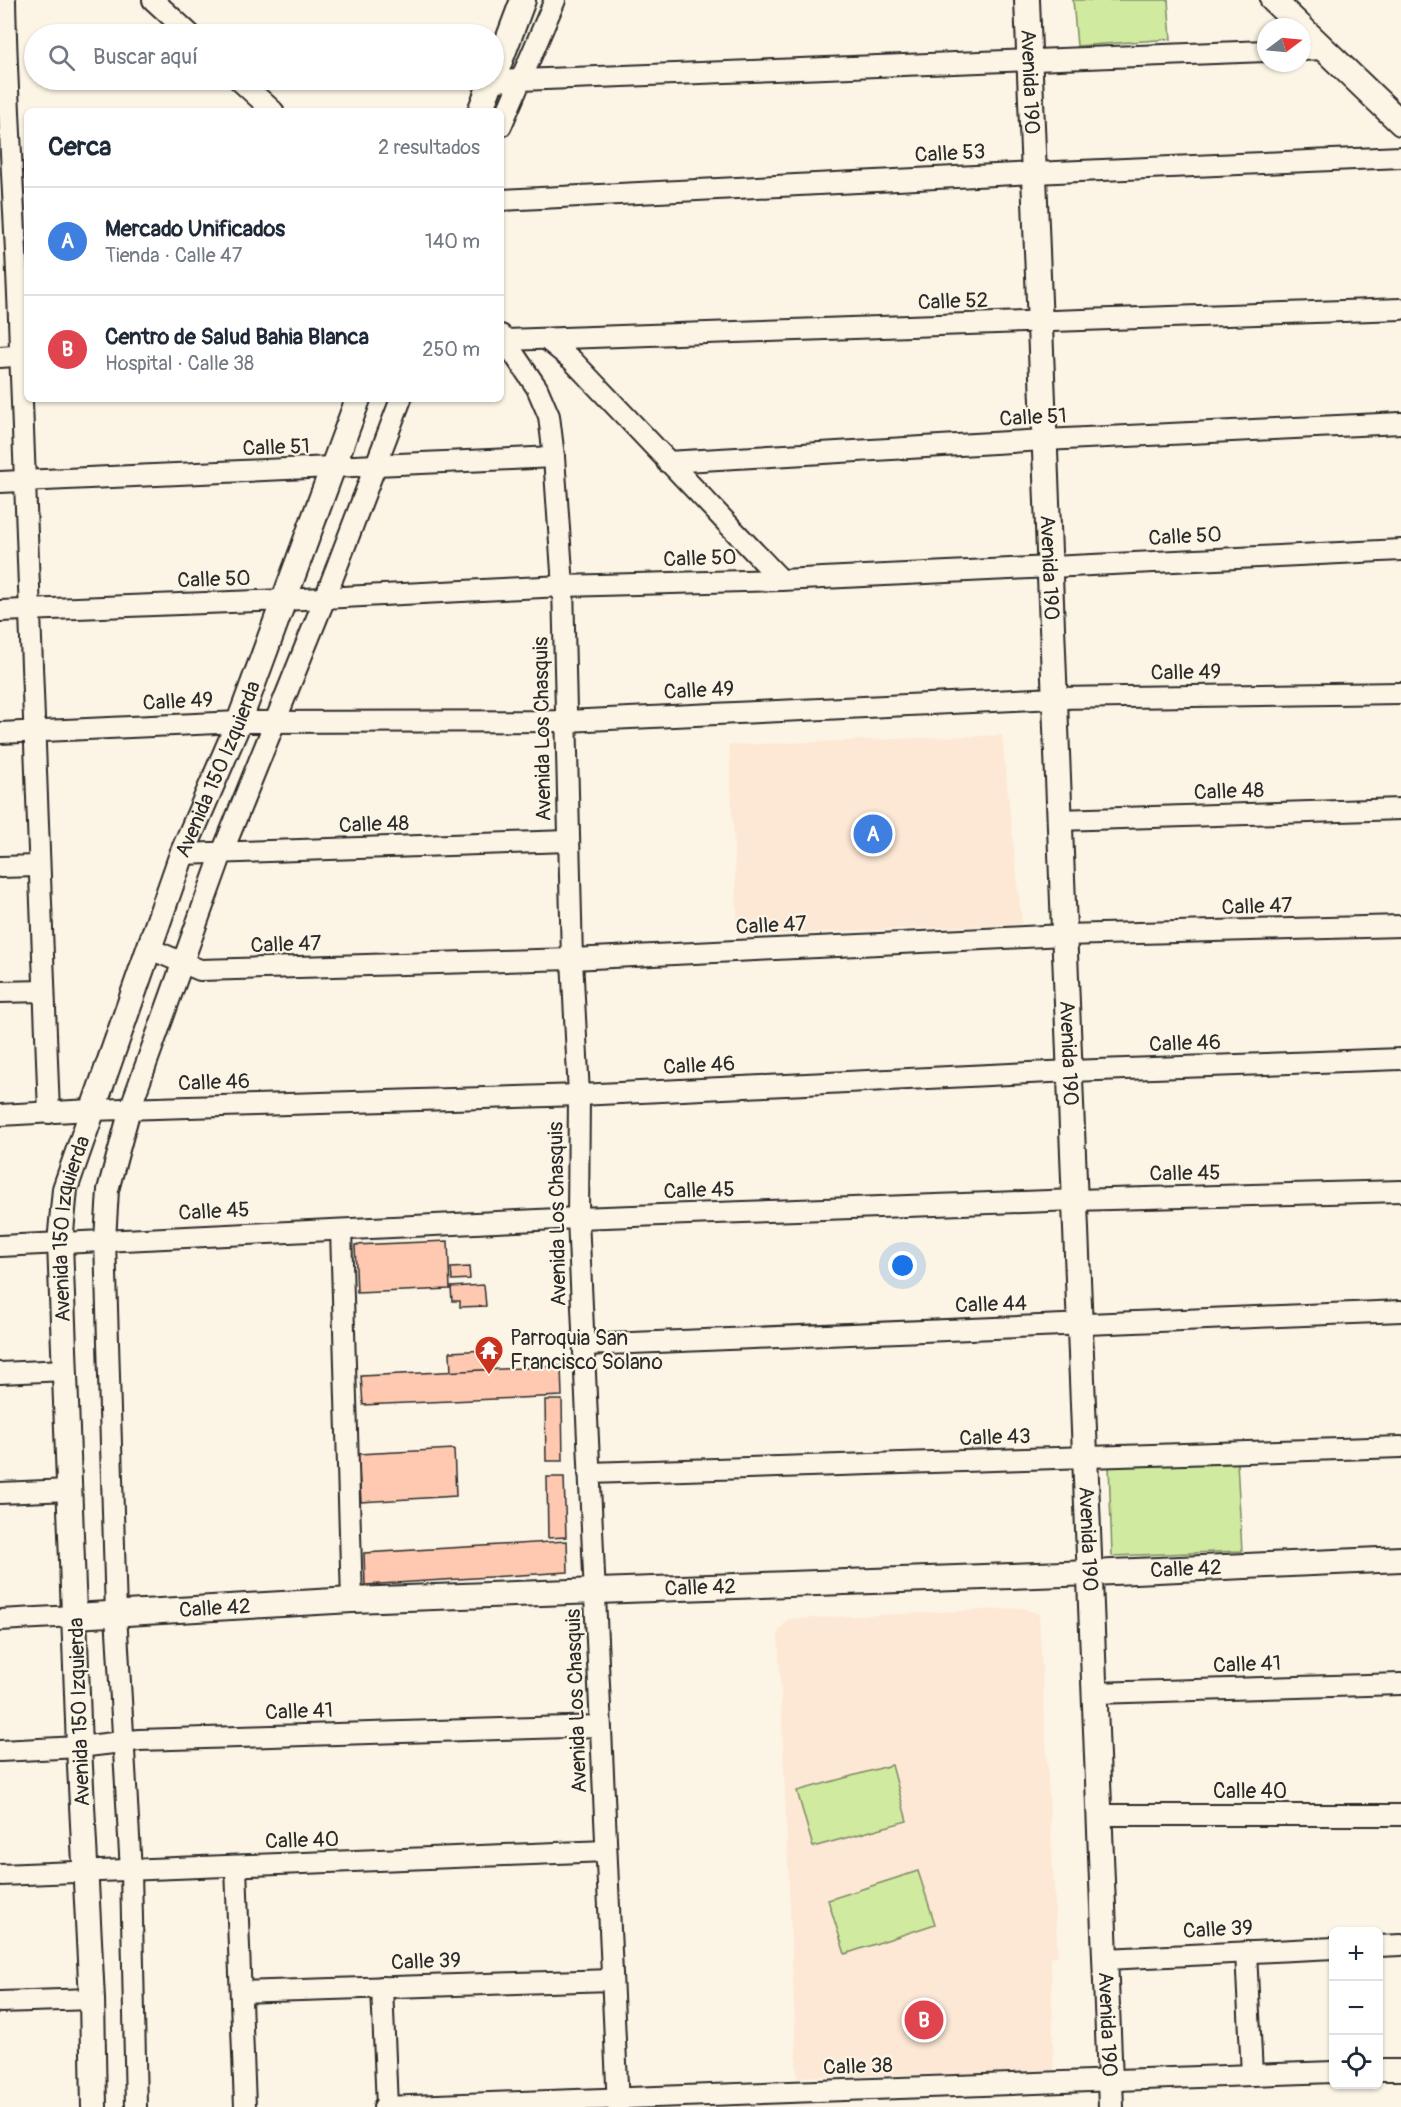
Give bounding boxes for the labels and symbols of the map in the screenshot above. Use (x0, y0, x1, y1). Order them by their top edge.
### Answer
north arrow (1257, 18, 1311, 72)
street label: Avenida 190 (1014, 29, 1045, 135)
street label: Calle 53 (914, 138, 986, 169)
street label: Calle 52 (917, 287, 989, 316)
street label: Calle 51 (999, 402, 1067, 433)
street label: Calle 51 (242, 433, 310, 462)
street label: Avenida 190 (1034, 514, 1065, 621)
street label: Calle 50 (1148, 521, 1222, 552)
street label: Calle 50 (663, 544, 737, 573)
street label: Calle 50 (177, 565, 251, 594)
street label: Avenida Los Chasquis (527, 636, 558, 821)
street label: Calle 49 (1150, 658, 1222, 687)
street label: Calle 49 (663, 675, 735, 706)
street label: Avenida 150 Izquierda (169, 677, 267, 862)
street label: Calle 49 (142, 686, 214, 717)
street label: Calle 48 (1193, 777, 1265, 806)
street label: Calle 48 (338, 810, 410, 839)
pin: A (854, 812, 892, 856)
street label: Calle 47 (1221, 892, 1293, 921)
street label: Calle 47 (735, 910, 807, 941)
street label: Calle 47 (250, 930, 322, 959)
street label: Avenida 190 (1053, 1000, 1084, 1106)
street label: Calle 46 (1149, 1029, 1221, 1058)
street label: Calle 46 (662, 1050, 736, 1081)
street label: Calle 46 (178, 1068, 250, 1097)
street label: Avenida Los Chasquis (542, 1121, 573, 1306)
street label: Avenida 150 Izquierda (47, 1132, 97, 1323)
street label: Calle 45 (1149, 1159, 1221, 1188)
street label: Calle 45 (663, 1176, 735, 1205)
street label: Calle 45 (178, 1196, 250, 1227)
your location (888, 1251, 917, 1280)
street label: Calle 44 (955, 1290, 1027, 1319)
place label: Parroquia San Francisco Solano (510, 1325, 663, 1376)
temple icon: Parroquia San Francisco Solano (473, 1334, 505, 1376)
street label: Calle 43 (959, 1423, 1031, 1452)
street label: Avenida 190 (1072, 1486, 1103, 1592)
street label: Calle 42 (1150, 1554, 1222, 1584)
street label: Calle 42 (664, 1573, 737, 1603)
street label: Calle 42 (178, 1593, 251, 1624)
street label: Avenida Los Chasquis (560, 1608, 593, 1794)
street label: Avenida 150 Izquierda (63, 1617, 96, 1807)
street label: Calle 41 (1213, 1650, 1281, 1679)
street label: Calle 41 (265, 1697, 333, 1726)
street label: Calle 40 (1213, 1778, 1287, 1805)
street label: Calle 40 (264, 1826, 340, 1855)
street label: Calle 39 (1182, 1914, 1254, 1945)
street label: Calle 39 (390, 1947, 462, 1976)
street label: Avenida 190 (1092, 1971, 1123, 2078)
pin: B (904, 1998, 944, 2042)
street label: Calle 38 (823, 2052, 893, 2081)

